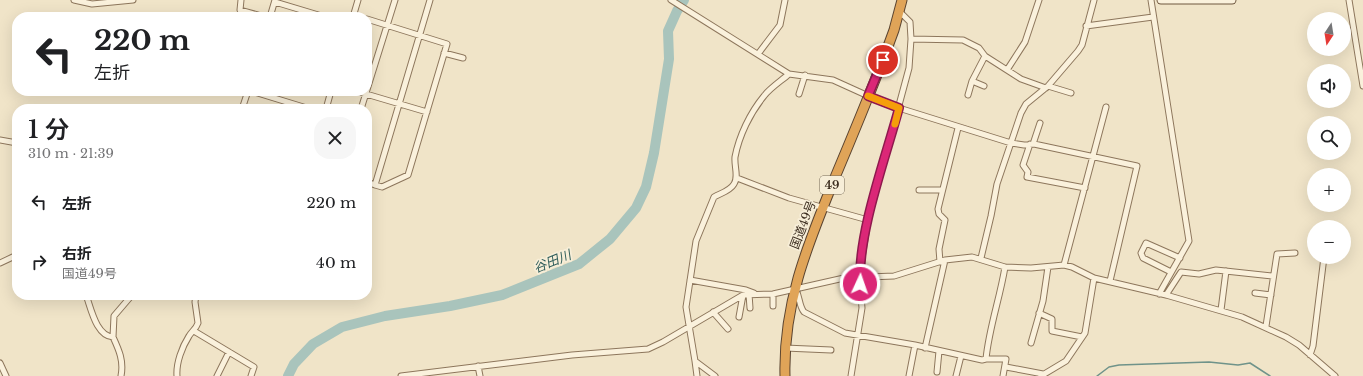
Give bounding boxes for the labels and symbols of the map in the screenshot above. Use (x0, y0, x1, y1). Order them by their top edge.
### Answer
north arrow (1307, 12, 1351, 56)
pin (866, 43, 900, 77)
road number: 49 (820, 176, 844, 194)
street label: 国道49号 (786, 198, 819, 251)
water label: 谷田川 (531, 246, 575, 277)
position arrow (839, 263, 881, 305)

